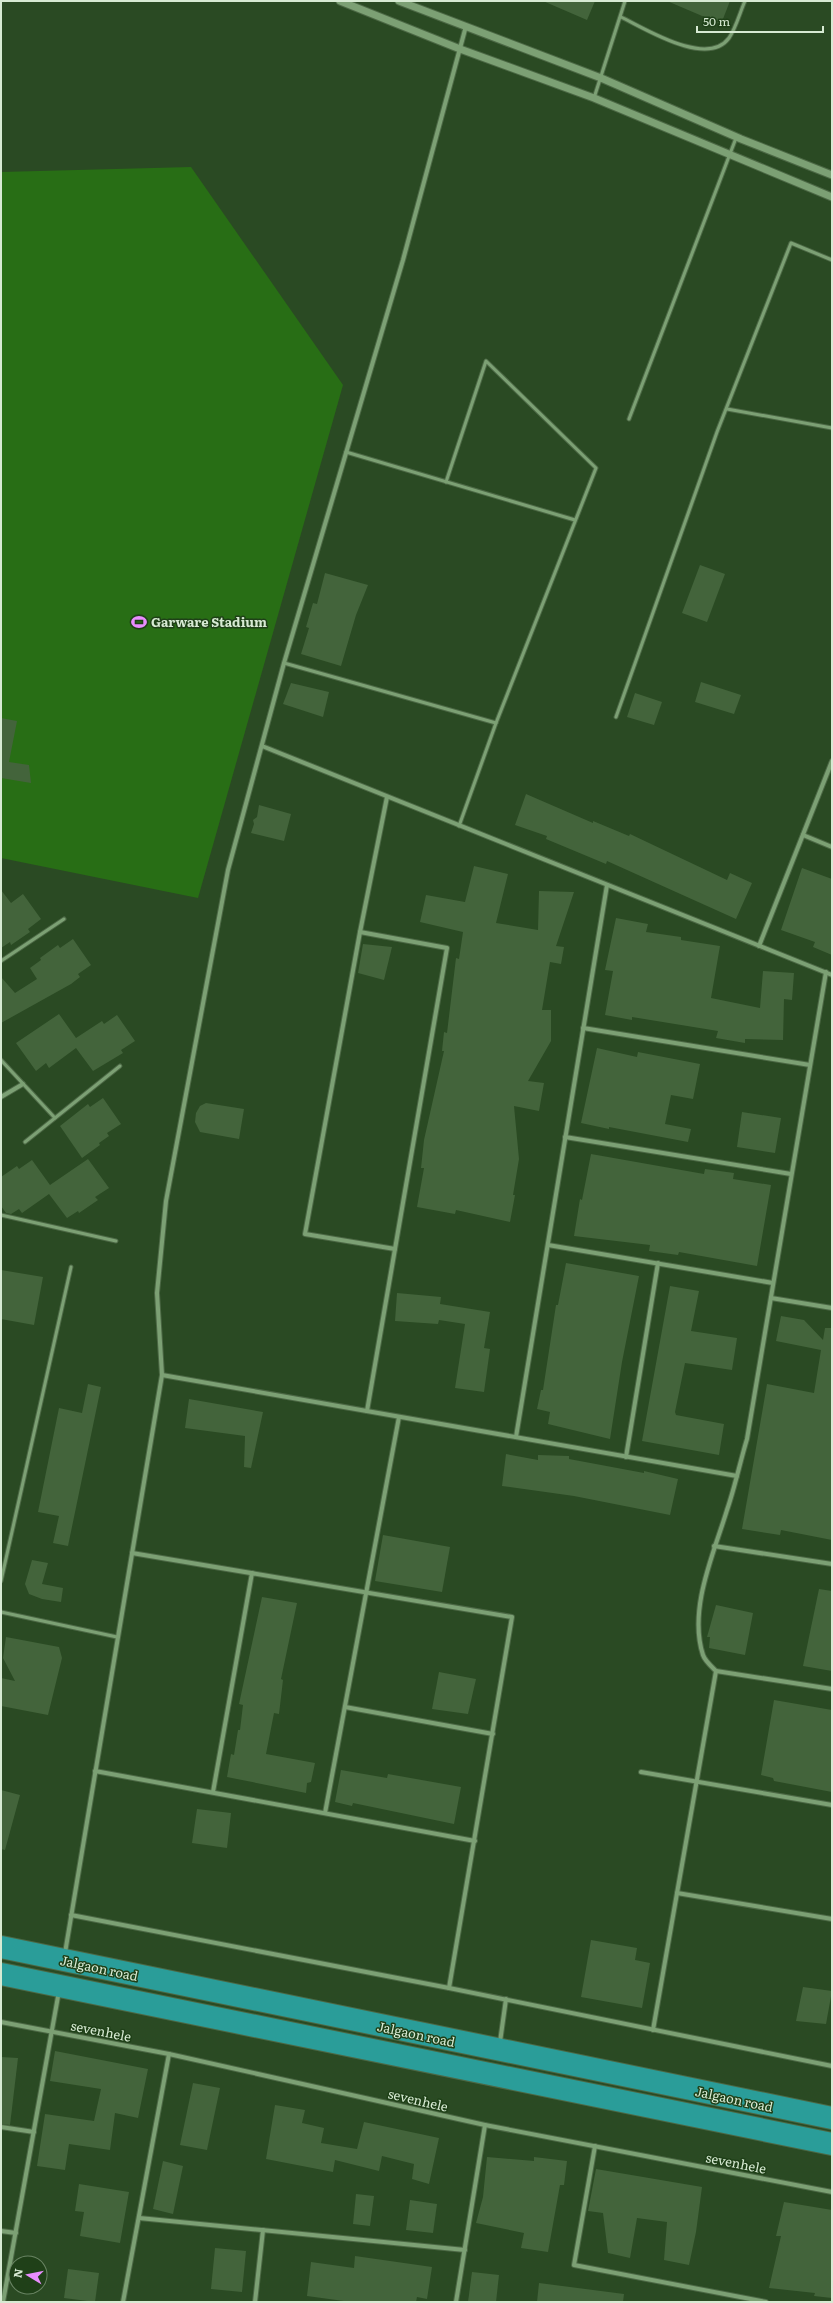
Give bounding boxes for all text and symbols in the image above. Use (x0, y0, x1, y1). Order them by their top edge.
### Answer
scale bar (697, 8, 823, 34)
text: 50 m (703, 12, 730, 30)
place label: Garware Stadium (151, 612, 267, 631)
sports icon: Garware Stadium (130, 613, 148, 631)
street label: Jalgaon road (58, 1950, 140, 1985)
street label: sevenhele (69, 2015, 133, 2046)
street label: Jalgaon road (375, 2016, 457, 2051)
street label: Jalgaon road (693, 2081, 775, 2116)
street label: sevenhele (386, 2083, 450, 2116)
street label: sevenhele (704, 2147, 768, 2178)
north arrow (8, 2255, 48, 2295)
text: N (8, 2267, 26, 2279)

